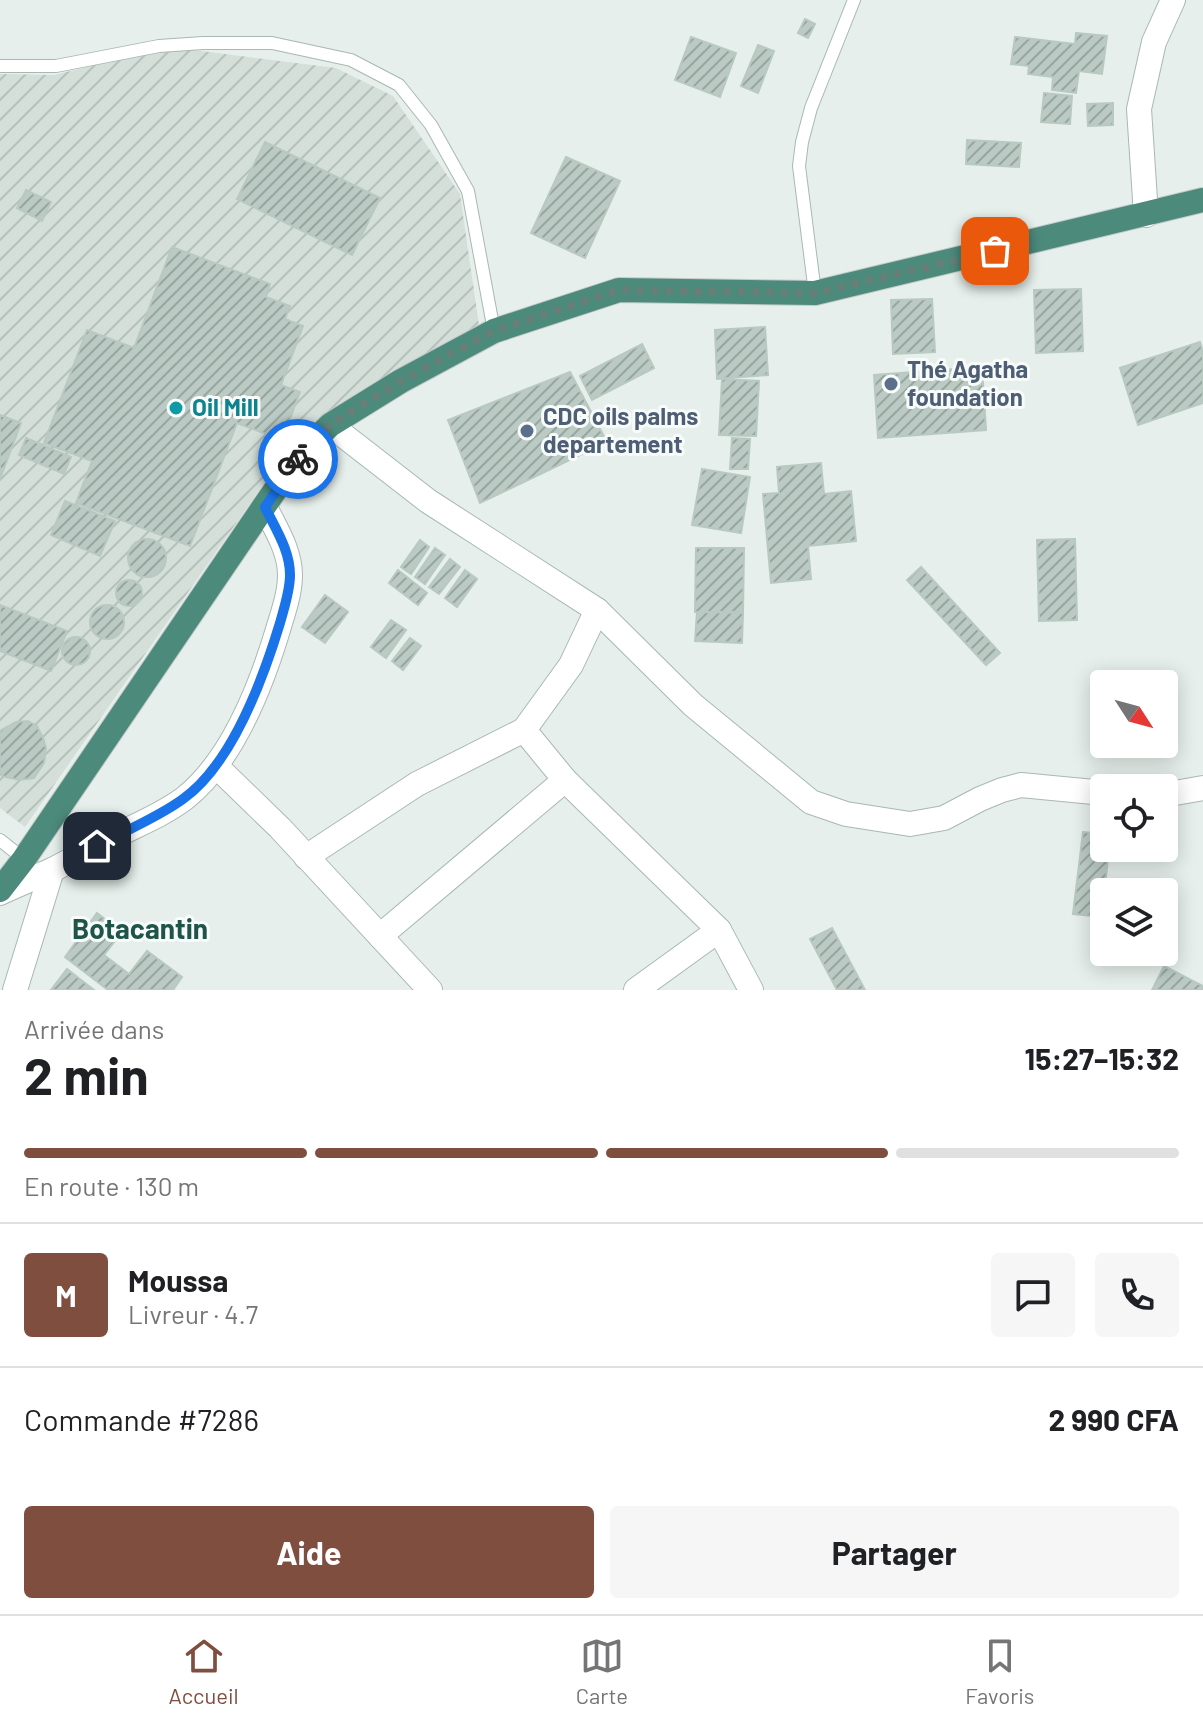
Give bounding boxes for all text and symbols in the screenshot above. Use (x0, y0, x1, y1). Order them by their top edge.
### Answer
pin (961, 217, 1029, 285)
icon: bag (973, 229, 1017, 273)
place label: Thé Agatha foundation (907, 354, 1028, 411)
marker: Thé Agatha foundation (882, 375, 900, 393)
place label: Oil Mill (192, 392, 259, 421)
marker: Oil Mill (167, 399, 185, 417)
place label: CDC oils palms departement (543, 401, 698, 458)
courier (258, 419, 338, 499)
marker: CDC oils palms departement (518, 422, 536, 440)
icon: bike (276, 437, 320, 481)
north arrow (1090, 670, 1178, 758)
map controls (1090, 670, 1178, 966)
button: locate (1090, 774, 1178, 862)
pin (63, 812, 131, 880)
icon: home (75, 824, 119, 868)
button: layers (1090, 878, 1178, 966)
district label: Botacantin (72, 911, 208, 945)
text: Arrivée dans (24, 1013, 164, 1044)
text: 15:27–15:32 (1025, 1040, 1179, 1076)
text: 2 min (24, 1043, 149, 1105)
text: En route · 130 m (24, 1170, 199, 1201)
button: chat (991, 1253, 1075, 1337)
button: phone (1095, 1253, 1179, 1337)
text: Moussa (128, 1262, 228, 1298)
text: M (55, 1277, 77, 1313)
text: Livreur · 4.7 (128, 1298, 258, 1329)
text: Commande #7286 (24, 1401, 259, 1437)
text: 2 990 CFA (1048, 1401, 1179, 1437)
button: Aide (24, 1506, 594, 1598)
button: Partager (610, 1506, 1179, 1598)
tab: Accueil (169, 1634, 239, 1708)
tab: Carte (576, 1634, 628, 1708)
tab: Favoris (965, 1634, 1034, 1708)

